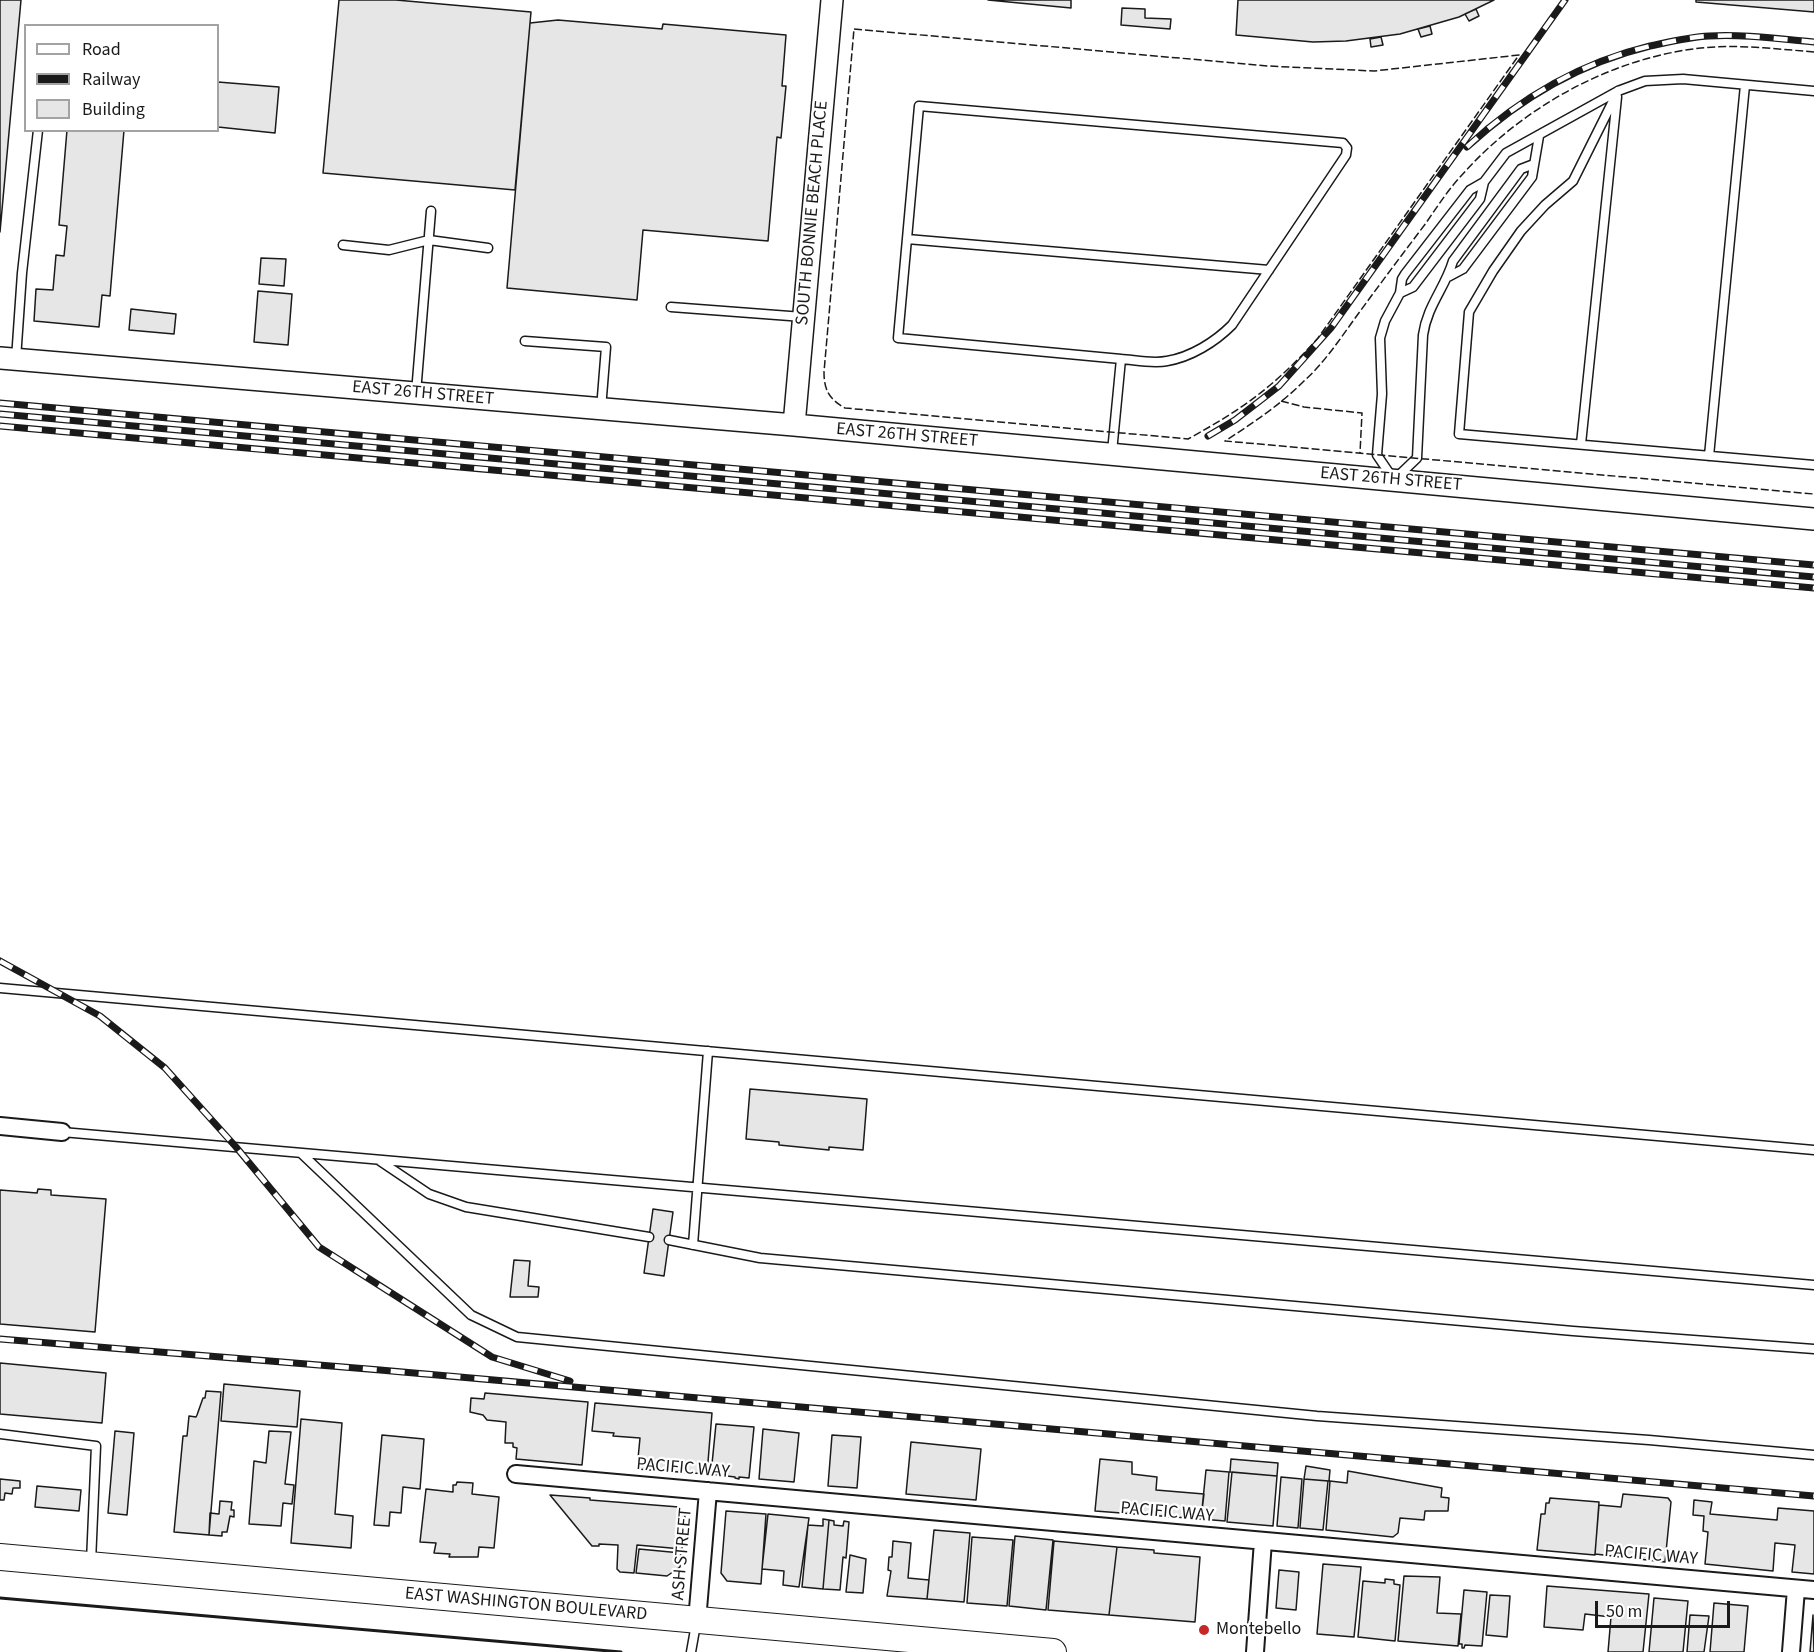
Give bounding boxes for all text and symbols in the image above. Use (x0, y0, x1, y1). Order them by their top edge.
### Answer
legend (24, 24, 219, 132)
text: Road (82, 37, 121, 62)
text: Railway (82, 67, 141, 92)
text: Building (82, 97, 145, 122)
street label: SOUTH BONNIE BEACH PLACE (792, 100, 834, 326)
street label: EAST 26TH STREET (351, 377, 495, 411)
street label: EAST 26TH STREET (835, 419, 979, 453)
street label: EAST 26TH STREET (1319, 463, 1463, 497)
street label: PACIFIC WAY (635, 1454, 731, 1484)
street label: PACIFIC WAY (1119, 1498, 1215, 1528)
street label: ASH STREET (668, 1507, 698, 1601)
street label: PACIFIC WAY (1603, 1541, 1699, 1571)
street label: EAST WASHINGTON BOULEVARD (404, 1584, 648, 1626)
scale bar (1598, 1589, 1733, 1627)
text: 50 m (1606, 1599, 1642, 1624)
place label: Montebello (1216, 1619, 1301, 1641)
marker: Montebello (1197, 1623, 1211, 1637)

